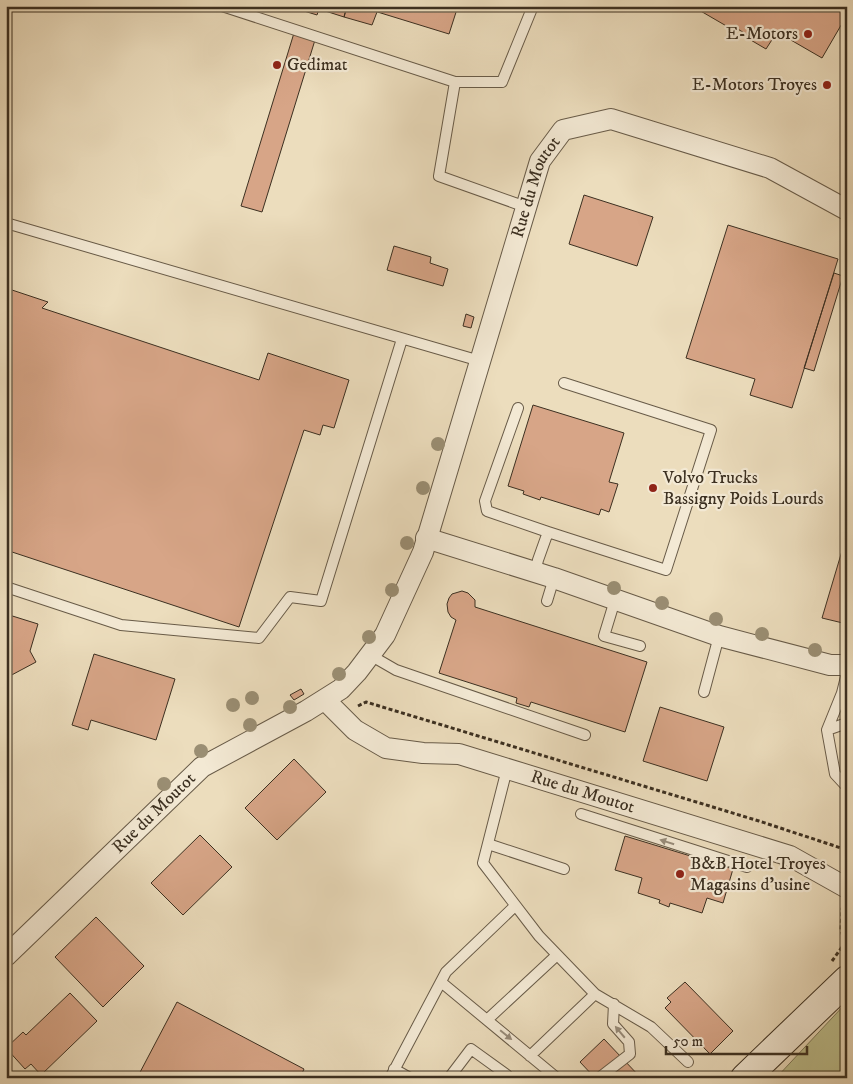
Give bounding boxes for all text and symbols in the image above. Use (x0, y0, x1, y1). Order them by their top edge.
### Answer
place label: E-Motors (726, 23, 798, 45)
marker: E-Motors (802, 28, 814, 40)
place label: Gedimat (287, 54, 348, 76)
marker: Gedimat (271, 59, 283, 71)
place label: E-Motors Troyes (692, 74, 817, 96)
marker: E-Motors Troyes (821, 79, 833, 91)
street label: Rue du Moutot (507, 132, 566, 240)
place label: Volvo Trucks Bassigny Poids Lourds (662, 467, 824, 510)
marker: Volvo Trucks Bassigny Poids Lourds (647, 482, 659, 494)
street label: Rue du Moutot (528, 766, 637, 819)
street label: Rue du Moutot (108, 768, 201, 858)
one-way arrow (660, 837, 675, 845)
place label: B&B Hotel Troyes Magasins d'usine (690, 853, 826, 896)
marker: B&B Hotel Troyes Magasins d'usine (674, 868, 686, 880)
scale bar (666, 1024, 807, 1056)
one-way arrow (615, 1025, 626, 1038)
one-way arrow (499, 1030, 512, 1041)
text: 50 m (673, 1032, 703, 1051)

